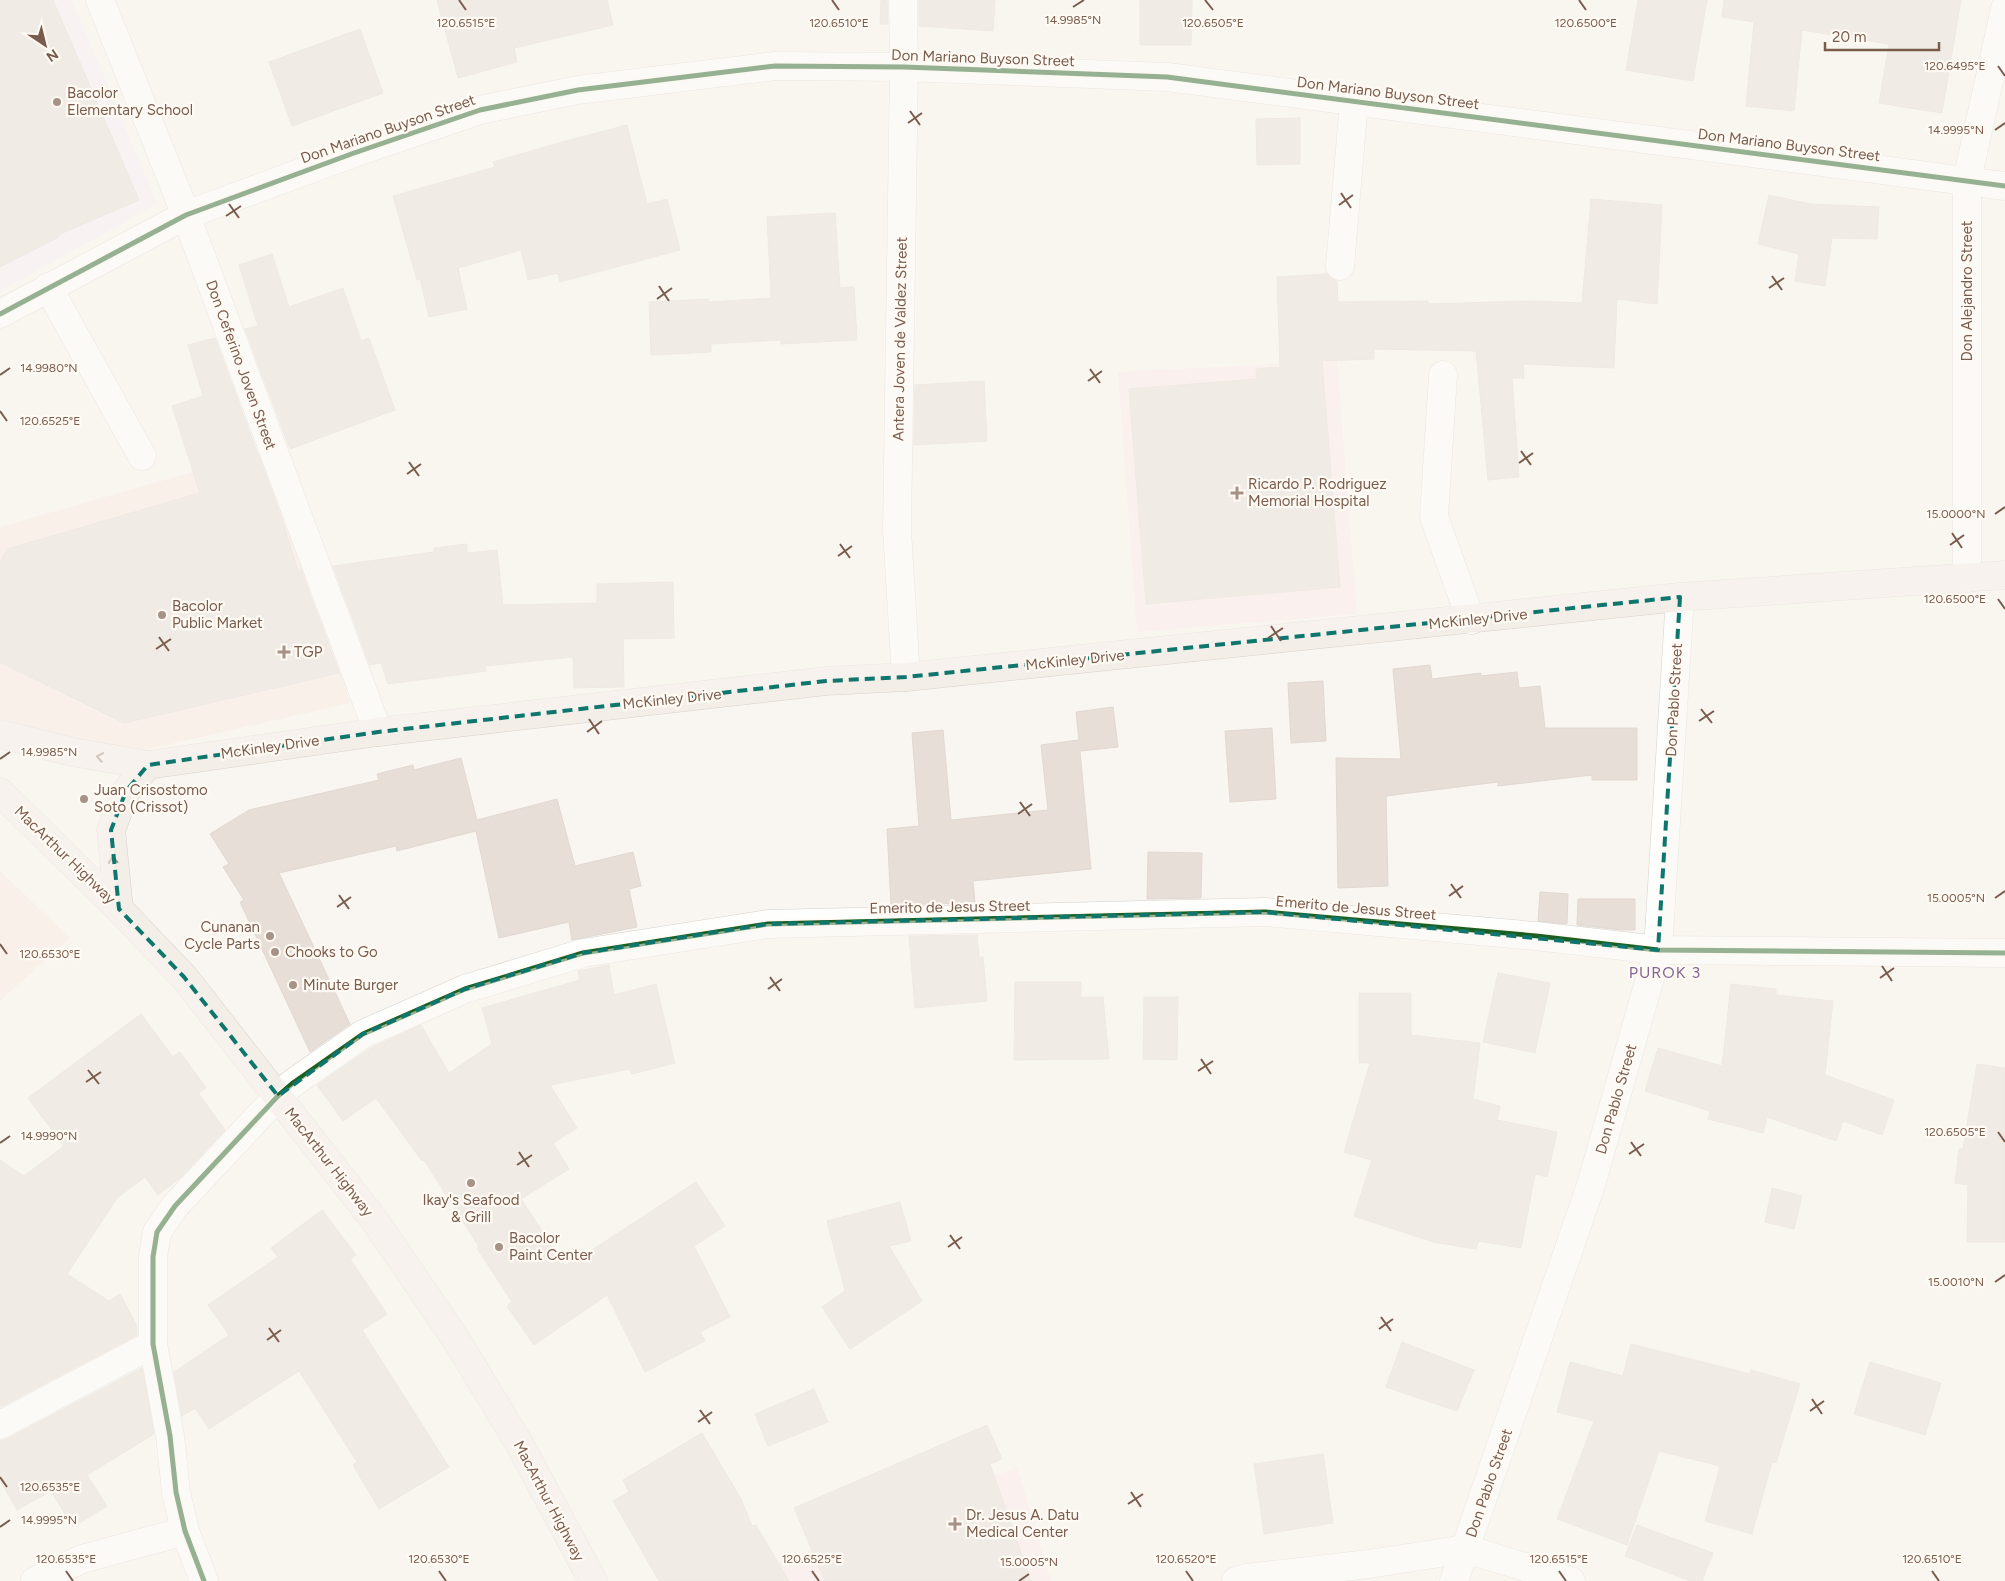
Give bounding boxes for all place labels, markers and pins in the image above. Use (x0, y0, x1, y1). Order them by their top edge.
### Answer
place label: Bacolor Elementary School (67, 84, 193, 119)
marker: Bacolor Elementary School (51, 96, 63, 108)
place label: Ricardo P. Rodriguez Memorial Hospital (1248, 475, 1387, 510)
marker: Ricardo P. Rodriguez Memorial Hospital (1230, 486, 1244, 500)
place label: Bacolor Public Market (172, 597, 263, 632)
marker: Bacolor Public Market (156, 609, 168, 621)
place label: TGP (294, 643, 323, 661)
marker: TGP (278, 646, 290, 658)
place label: Juan Crisostomo Soto (Crissot) (94, 781, 208, 816)
marker: Juan Crisostomo Soto (Crissot) (78, 793, 90, 805)
place label: Cunanan Cycle Parts (184, 918, 260, 953)
marker: Cunanan Cycle Parts (264, 930, 276, 942)
place label: Chooks to Go (285, 943, 378, 961)
marker: Chooks to Go (269, 946, 281, 958)
place label: Minute Burger (303, 976, 398, 994)
marker: Minute Burger (287, 979, 299, 991)
marker: Ikay's Seafood & Grill (465, 1177, 477, 1189)
place label: Ikay's Seafood & Grill (422, 1191, 520, 1226)
place label: Bacolor Paint Center (509, 1229, 593, 1264)
marker: Bacolor Paint Center (493, 1241, 505, 1253)
place label: Dr. Jesus A. Datu Medical Center (966, 1506, 1079, 1541)
marker: Dr. Jesus A. Datu Medical Center (948, 1517, 962, 1531)

